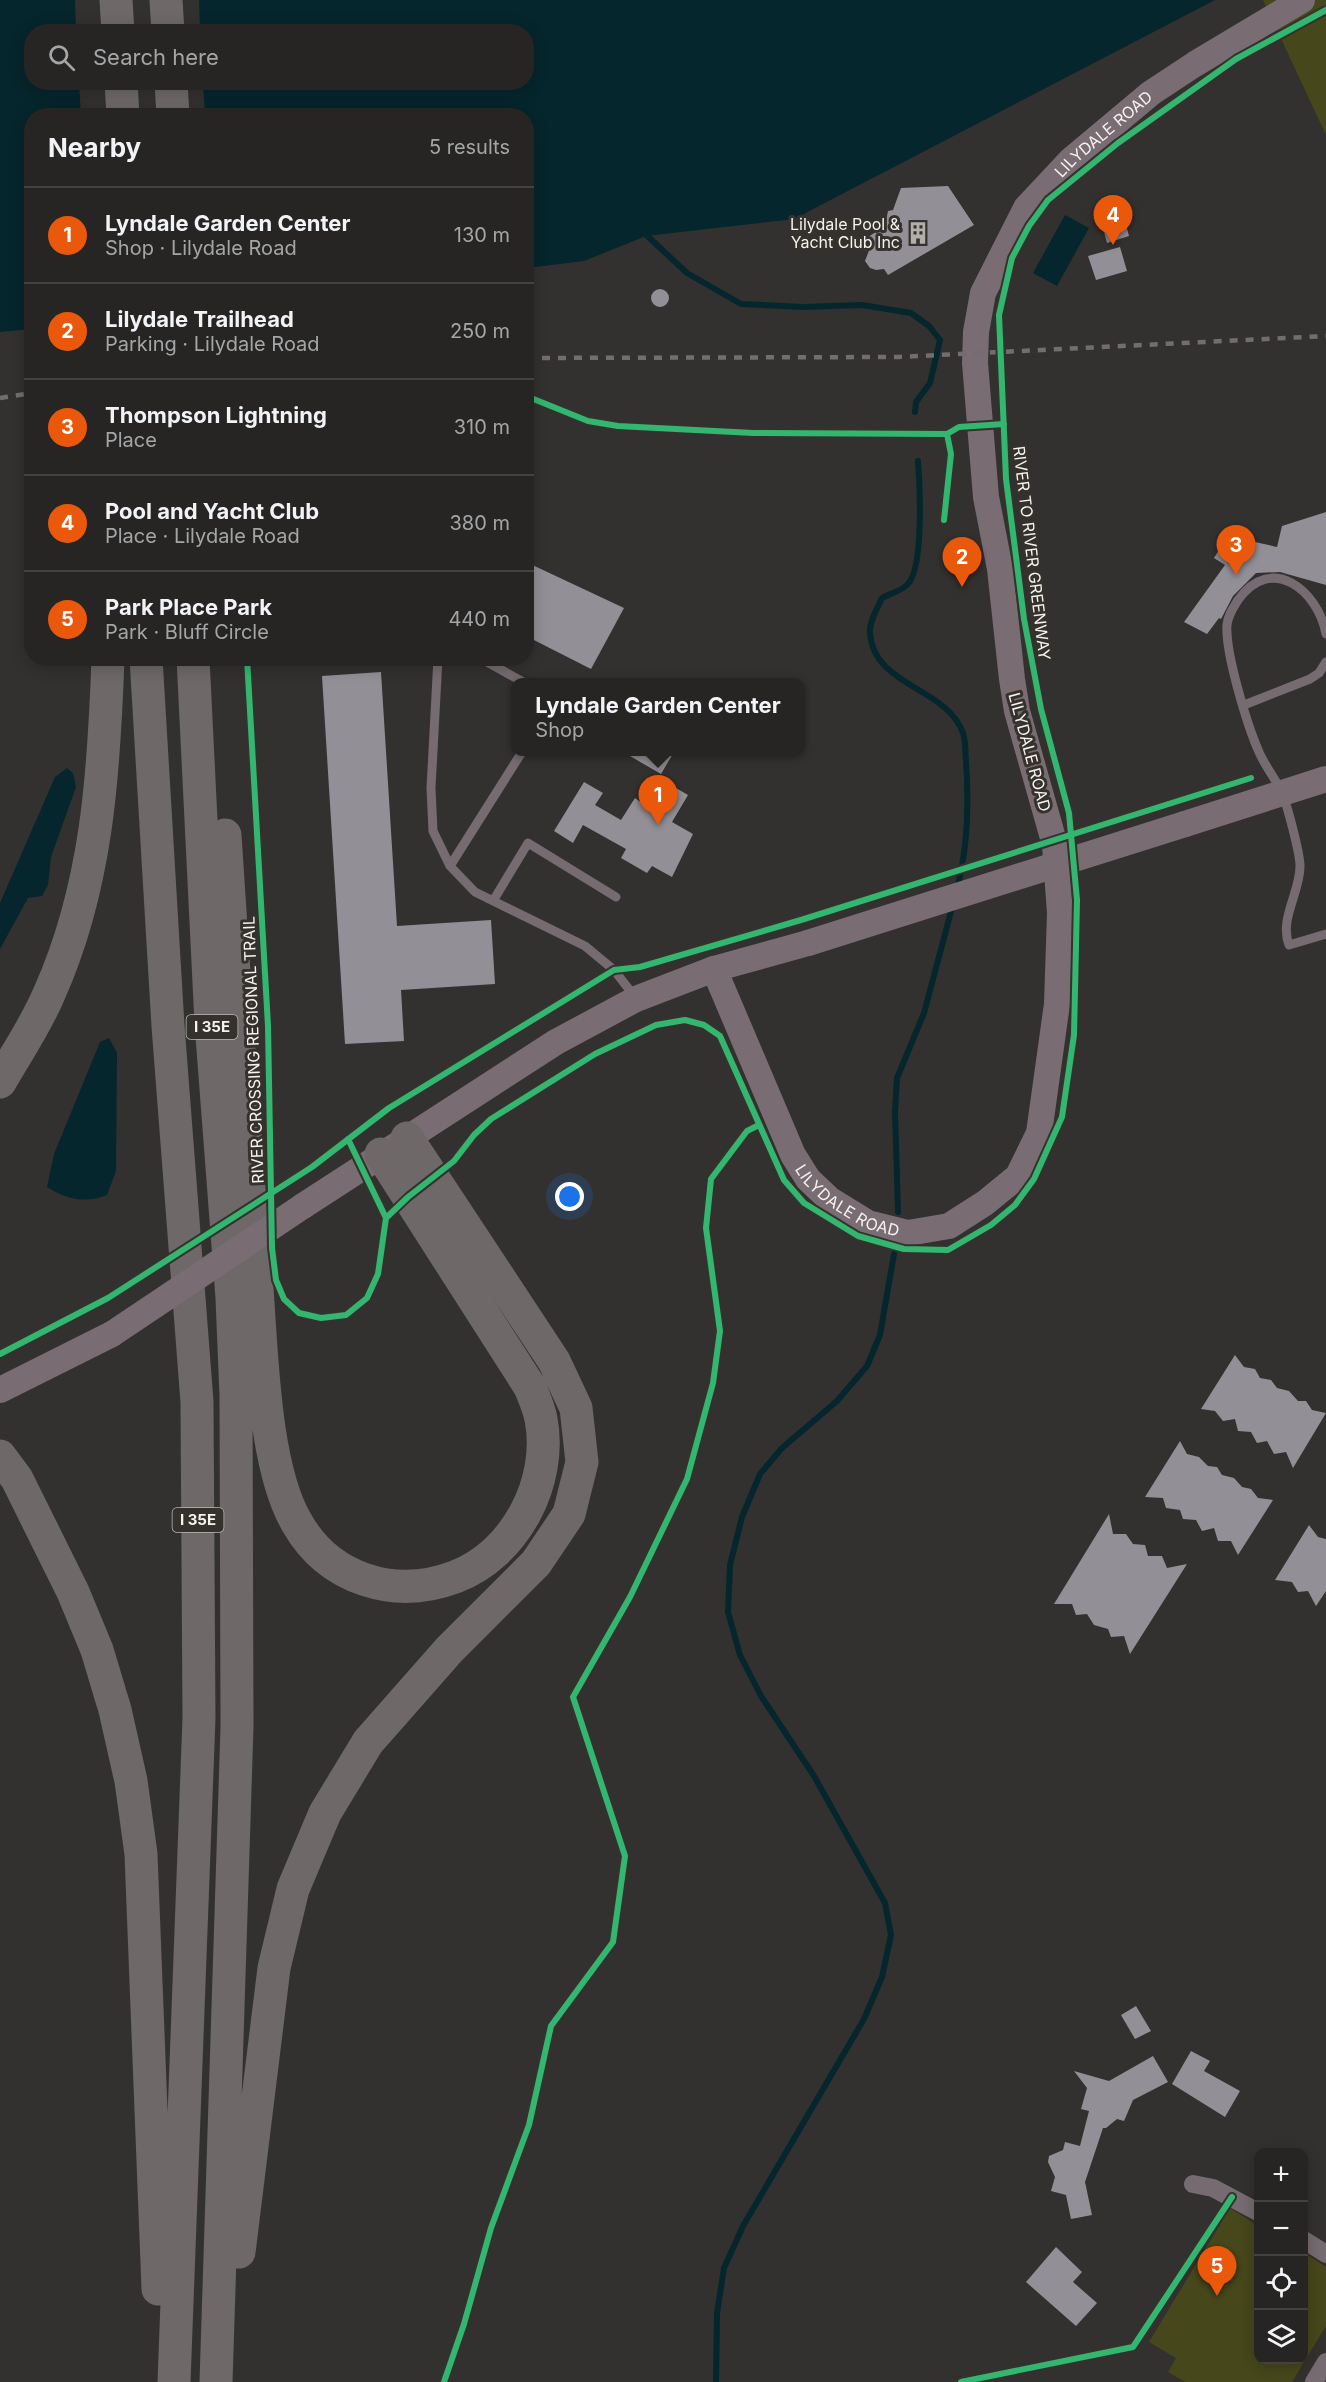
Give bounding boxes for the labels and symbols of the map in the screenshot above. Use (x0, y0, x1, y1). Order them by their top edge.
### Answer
street label: LILYDALE ROAD (1050, 86, 1156, 181)
pin: 4 (1094, 196, 1132, 245)
place label: Lilydale Pool & Yacht Club Inc (790, 214, 901, 252)
building icon: Lilydale Pool & Yacht Club Inc (905, 220, 931, 246)
street label: RIVER TO RIVER GREENWAY (1009, 445, 1055, 661)
pin: 3 (1216, 526, 1256, 575)
pin: 2 (942, 538, 982, 587)
street label: LILYDALE ROAD (1004, 690, 1056, 814)
pin: 1 (638, 776, 678, 825)
street label: RIVER CROSSING REGIONAL TRAIL (238, 916, 268, 1184)
road number: I 35E (186, 1015, 238, 1039)
street label: LILYDALE ROAD (791, 1160, 902, 1240)
your location (555, 1182, 584, 1211)
road number: I 35E (172, 1508, 224, 1532)
pin: 5 (1198, 2246, 1236, 2296)

